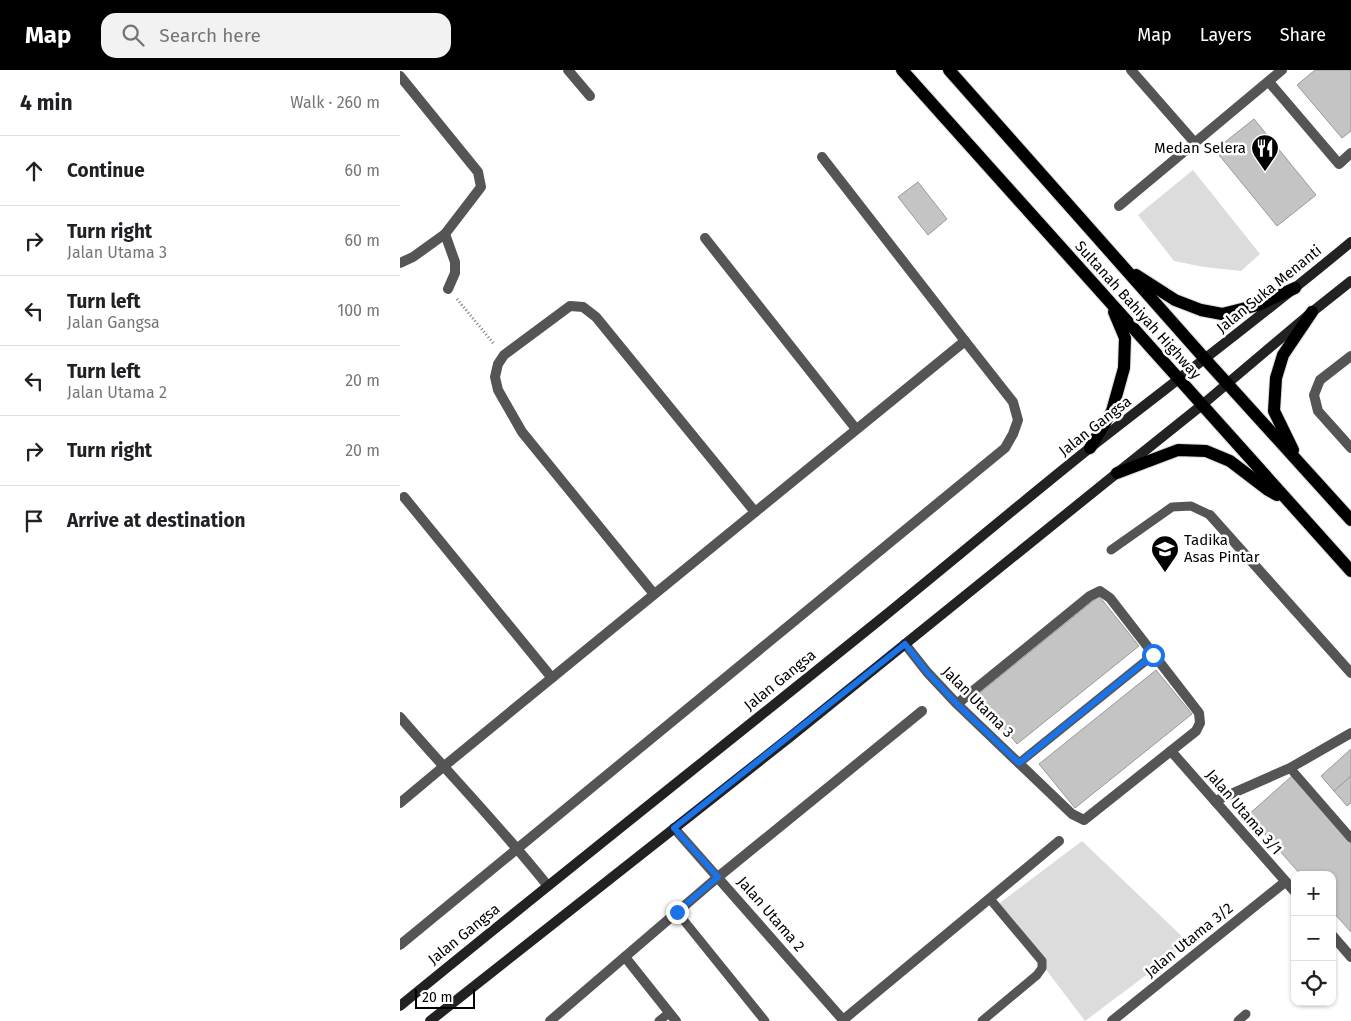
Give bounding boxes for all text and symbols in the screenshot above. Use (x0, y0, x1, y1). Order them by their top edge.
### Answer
search box (101, 13, 451, 58)
text: Map (25, 21, 71, 49)
icon: search (119, 21, 147, 49)
text: Search here (159, 24, 261, 47)
text: Map (1137, 24, 1172, 46)
text: Layers (1200, 24, 1252, 46)
text: Share (1280, 24, 1326, 46)
text: 4 min (20, 90, 73, 116)
text: Walk · 260 m (290, 93, 380, 112)
restaurant icon: Medan Selera (1250, 133, 1280, 172)
place label: Medan Selera (1154, 139, 1246, 157)
icon: ahead (20, 157, 48, 185)
text: Continue (67, 159, 145, 182)
text: 60 m (345, 161, 380, 180)
text: Turn right (67, 220, 152, 243)
icon: right (20, 227, 48, 255)
text: 60 m (345, 231, 380, 250)
street label: Sultanah Bahiyah Highway (1071, 237, 1205, 383)
street label: Jalan Suka Menanti (1213, 241, 1325, 337)
text: Jalan Utama 3 (67, 243, 167, 262)
text: Turn left (67, 290, 141, 313)
icon: left (20, 297, 48, 325)
text: 100 m (337, 301, 380, 320)
text: Jalan Gangsa (67, 313, 160, 332)
text: Turn left (67, 360, 141, 383)
icon: left (20, 367, 48, 395)
text: 20 m (345, 371, 380, 390)
text: Jalan Utama 2 (67, 383, 167, 402)
street label: Jalan Gangsa (1055, 392, 1135, 460)
icon: right (20, 437, 48, 465)
text: Turn right (67, 439, 152, 462)
text: 20 m (345, 441, 380, 460)
icon: arrive (20, 507, 48, 535)
text: Arrive at destination (67, 509, 246, 532)
place label: Tadika Asas Pintar (1184, 531, 1260, 566)
school or university icon: Tadika Asas Pintar (1150, 534, 1180, 573)
route start (1142, 644, 1165, 667)
street label: Jalan Gangsa (741, 646, 819, 714)
street label: Jalan Utama 3 (939, 663, 1017, 741)
street label: Jalan Utama 3/1 (1202, 766, 1286, 858)
map controls (1291, 871, 1336, 1006)
button: + (1291, 871, 1336, 916)
street label: Jalan Utama 2 (733, 873, 809, 955)
street label: Jalan Utama 3/2 (1141, 899, 1237, 981)
street label: Jalan Gangsa (425, 900, 503, 968)
route end (666, 901, 689, 924)
button: − (1291, 916, 1336, 961)
button: locate (1291, 961, 1336, 1006)
scale bar (415, 986, 475, 1009)
text: 20 m (422, 989, 452, 1006)

